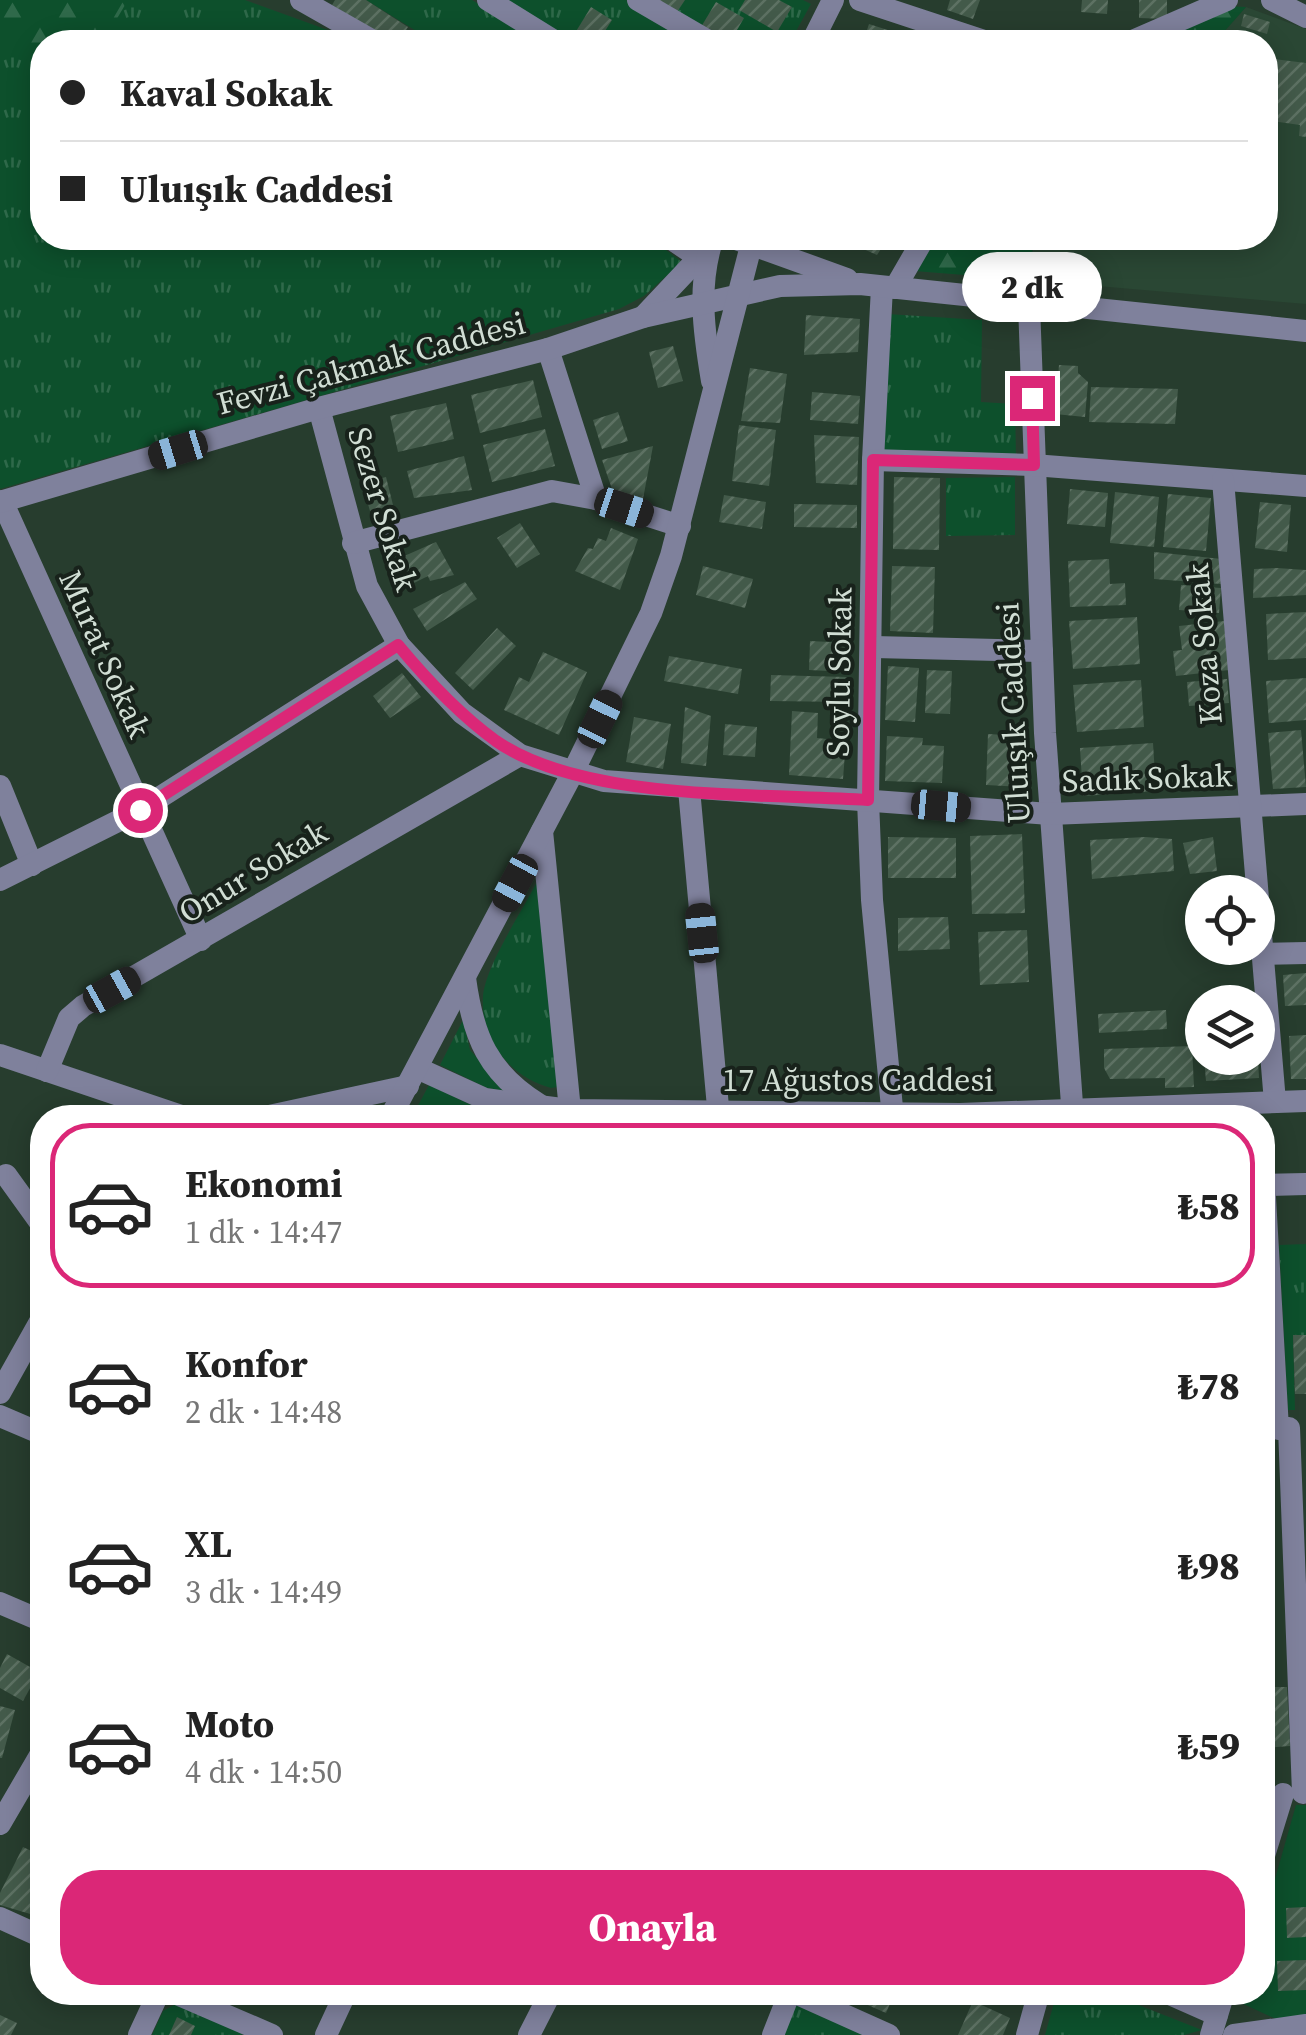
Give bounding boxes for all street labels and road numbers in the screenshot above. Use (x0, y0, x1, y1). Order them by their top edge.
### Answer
street label: Fevzi Çakmak Caddesi (212, 301, 530, 425)
street label: Sezer Sokak (337, 421, 429, 597)
street label: Koza Sokak (1175, 561, 1233, 726)
street label: Murat Sokak (48, 563, 162, 745)
street label: Soylu Sokak (816, 586, 862, 757)
street label: Uluışık Caddesi (985, 601, 1041, 825)
street label: Sadık Sokak (1061, 753, 1233, 803)
street label: Onur Sokak (170, 810, 336, 934)
street label: 17 Ağustos Caddesi (722, 1058, 994, 1102)

